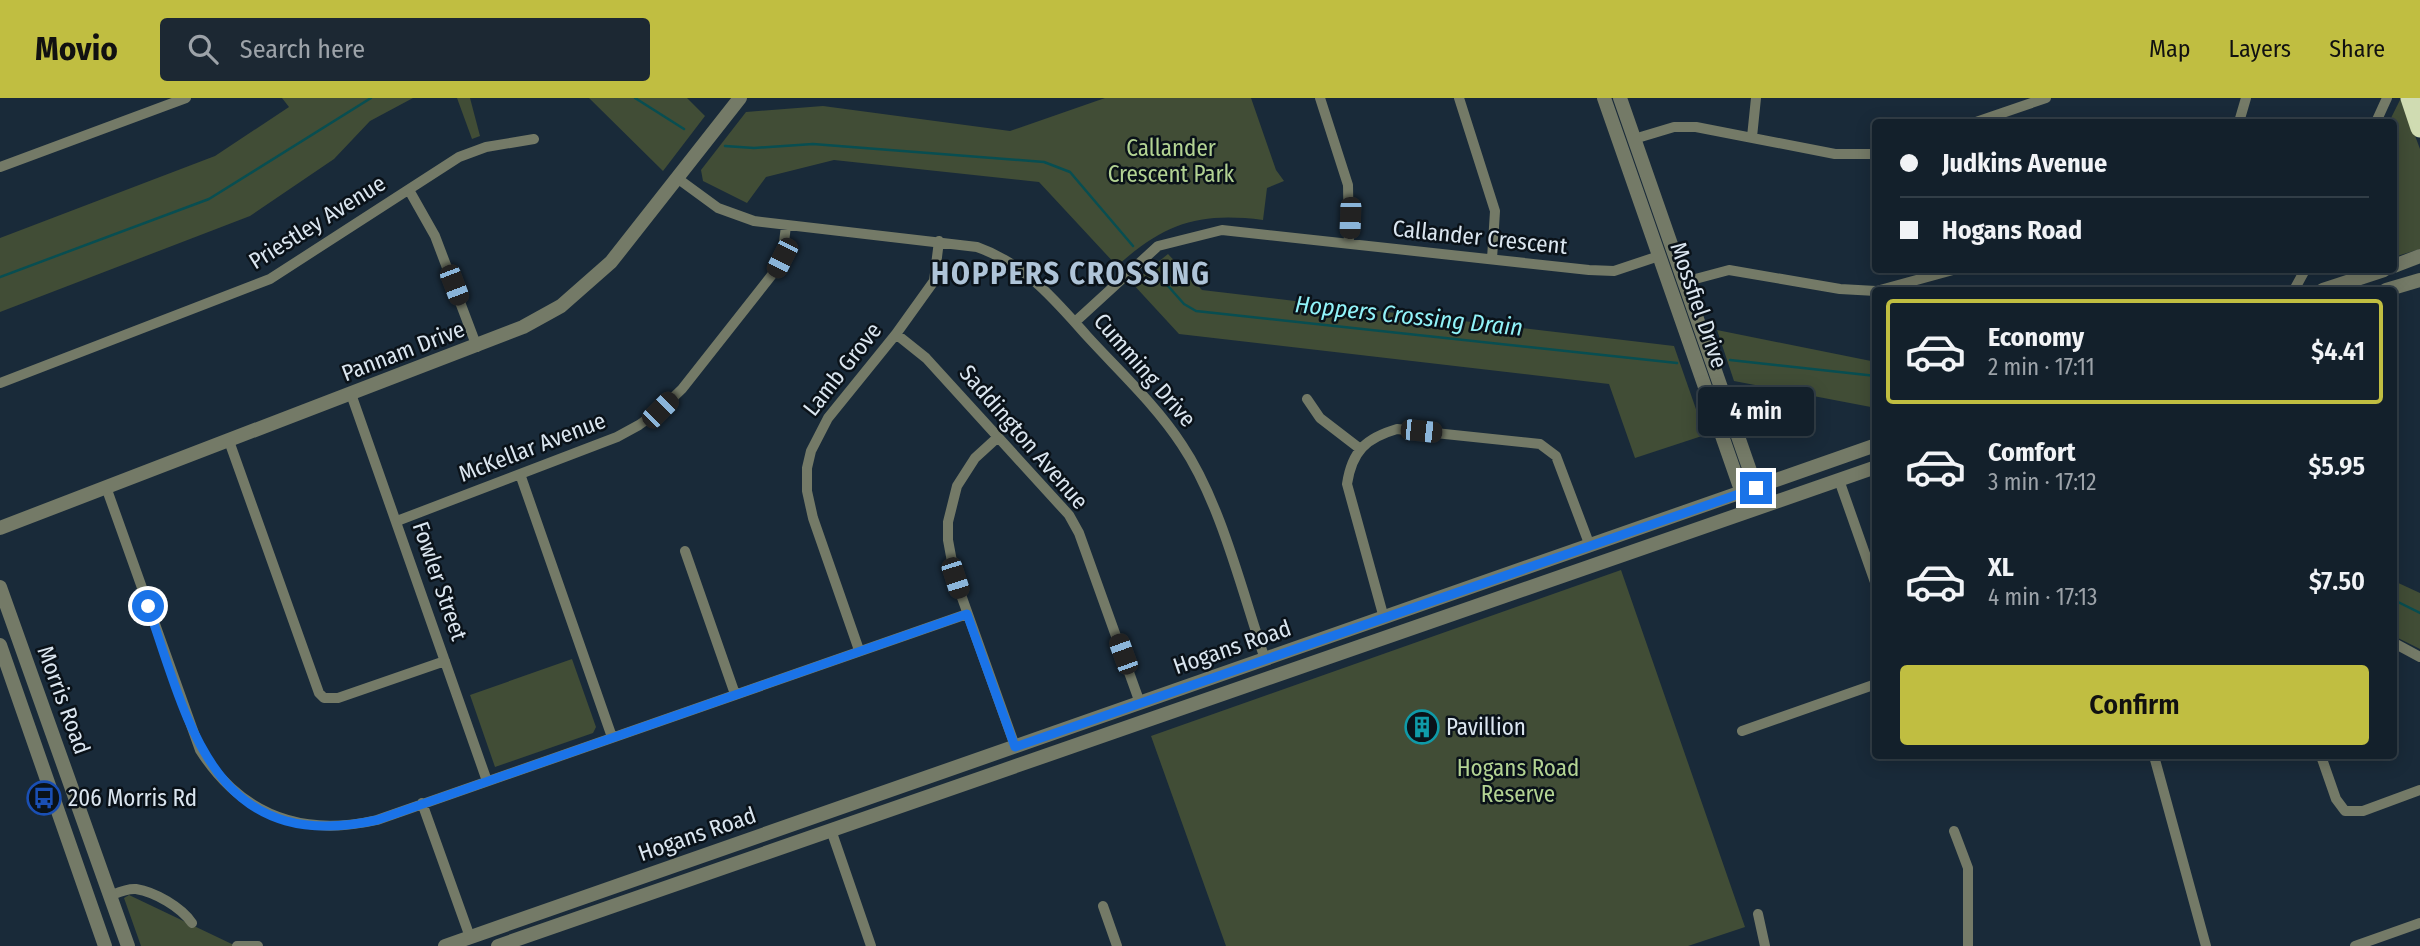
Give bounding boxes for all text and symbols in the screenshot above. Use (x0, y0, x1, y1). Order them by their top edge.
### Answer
search box (160, 18, 650, 81)
text: Movio (35, 29, 118, 69)
icon: search (184, 30, 222, 68)
text: Search here (240, 34, 365, 65)
text: Map (2149, 35, 2191, 63)
text: Layers (2229, 35, 2291, 63)
text: Share (2329, 35, 2385, 63)
park label: Callander Crescent Park (1108, 134, 1235, 188)
text: Judkins Avenue (1942, 148, 2107, 179)
street label: Priestley Avenue (243, 169, 391, 275)
car (1339, 197, 1362, 239)
street label: Callander Crescent (1391, 214, 1569, 260)
text: Hogans Road (1942, 215, 2082, 246)
car (764, 235, 801, 281)
street label: Mossfiel Drive (1664, 238, 1734, 372)
district label: HOPPERS CROSSING (931, 256, 1211, 292)
car (437, 262, 472, 308)
water label: Hoppers Crossing Drain (1294, 290, 1524, 342)
street label: Cumming Drive (1088, 307, 1202, 433)
street label: Pannam Drive (338, 315, 468, 387)
street label: Lamb Grove (797, 317, 887, 421)
icon: car (1904, 320, 1967, 383)
text: Economy (1988, 322, 2084, 353)
text: $4.41 (2311, 336, 2365, 367)
text: 2 min · 17:11 (1988, 353, 2095, 381)
street label: Saddington Avenue (954, 359, 1094, 515)
callout: 4 min (1698, 386, 1814, 436)
car (638, 388, 683, 432)
text: 4 min (1730, 397, 1782, 425)
street label: McKellar Avenue (455, 406, 609, 488)
car (1400, 418, 1443, 444)
icon: car (1904, 435, 1967, 498)
text: Comfort (1988, 437, 2076, 468)
text: $5.95 (2309, 451, 2365, 482)
text: 3 min · 17:12 (1988, 468, 2096, 496)
route end (1740, 472, 1772, 504)
street label: Fowler Street (407, 518, 474, 645)
icon: car (1904, 550, 1967, 613)
text: XL (1988, 552, 2014, 583)
car (939, 555, 972, 601)
text: $7.50 (2309, 566, 2365, 597)
text: 4 min · 17:13 (1988, 583, 2097, 611)
route start (132, 590, 164, 622)
street label: Hogans Road (1169, 614, 1295, 680)
car (1106, 631, 1141, 677)
street label: Morris Road (31, 642, 97, 758)
button: Confirm (1900, 665, 2369, 745)
building icon: Pavillion (1403, 708, 1441, 746)
place label: Pavillion (1446, 713, 1526, 741)
park label: Hogans Road Reserve (1457, 754, 1579, 808)
bus stop icon: 206 Morris Rd (25, 779, 63, 817)
place label: 206 Morris Rd (68, 784, 197, 812)
street label: Hogans Road (634, 801, 760, 867)

